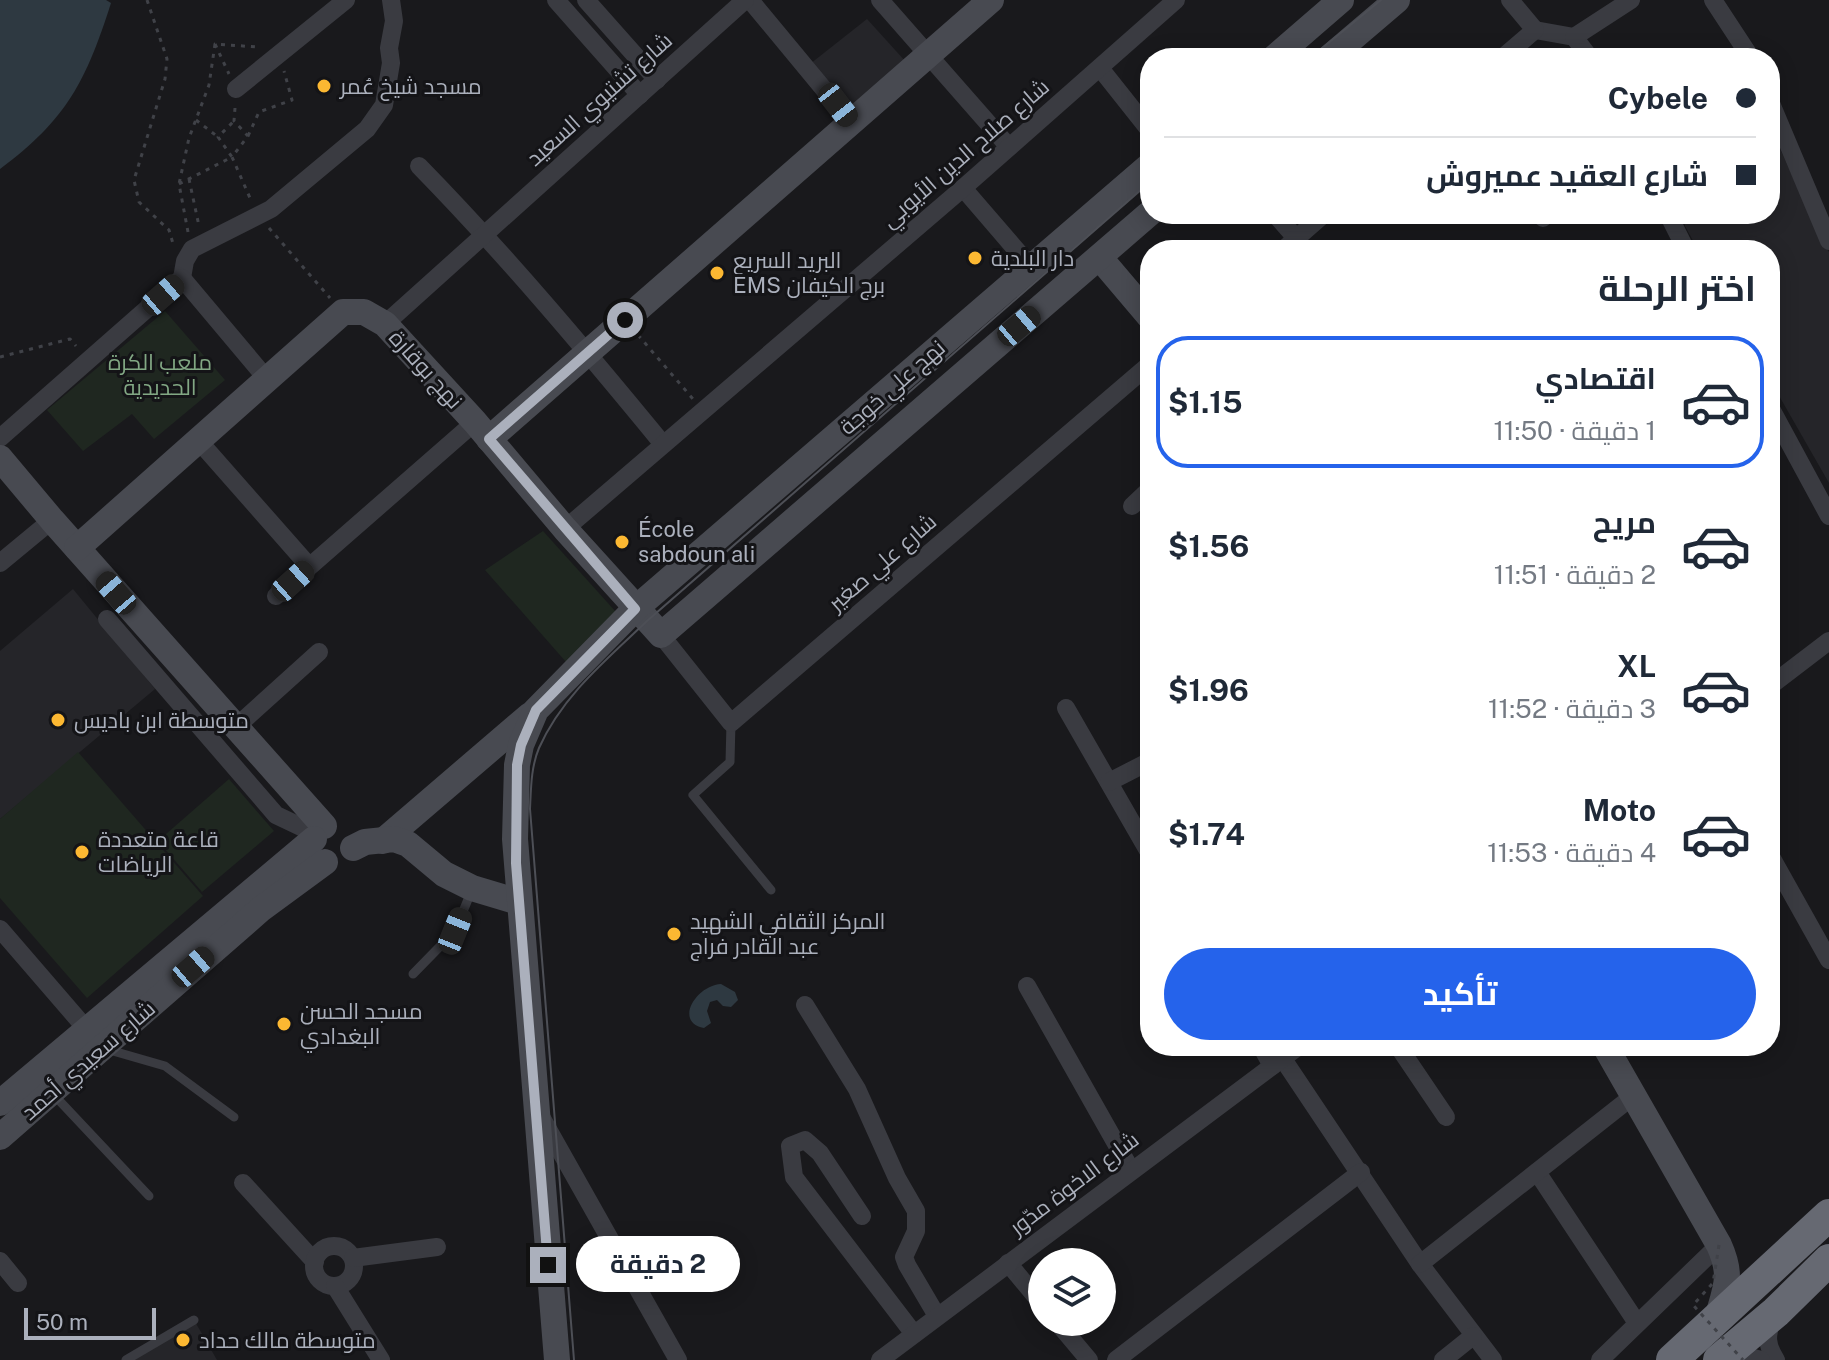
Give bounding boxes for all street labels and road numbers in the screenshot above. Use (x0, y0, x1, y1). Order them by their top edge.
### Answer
street label: شارع تشتيوي السعيد (521, 27, 680, 174)
street label: شارع صلاح الدين الأيوبي (876, 73, 1057, 236)
street label: نهج بوقارة (383, 324, 468, 415)
street label: نهج علي خوجة (834, 334, 953, 443)
street label: شارع علي صغير (821, 508, 944, 620)
street label: شارع سعيدي أحمد (16, 995, 163, 1128)
street label: شارع الاخوة مدّور (1003, 1126, 1145, 1243)

